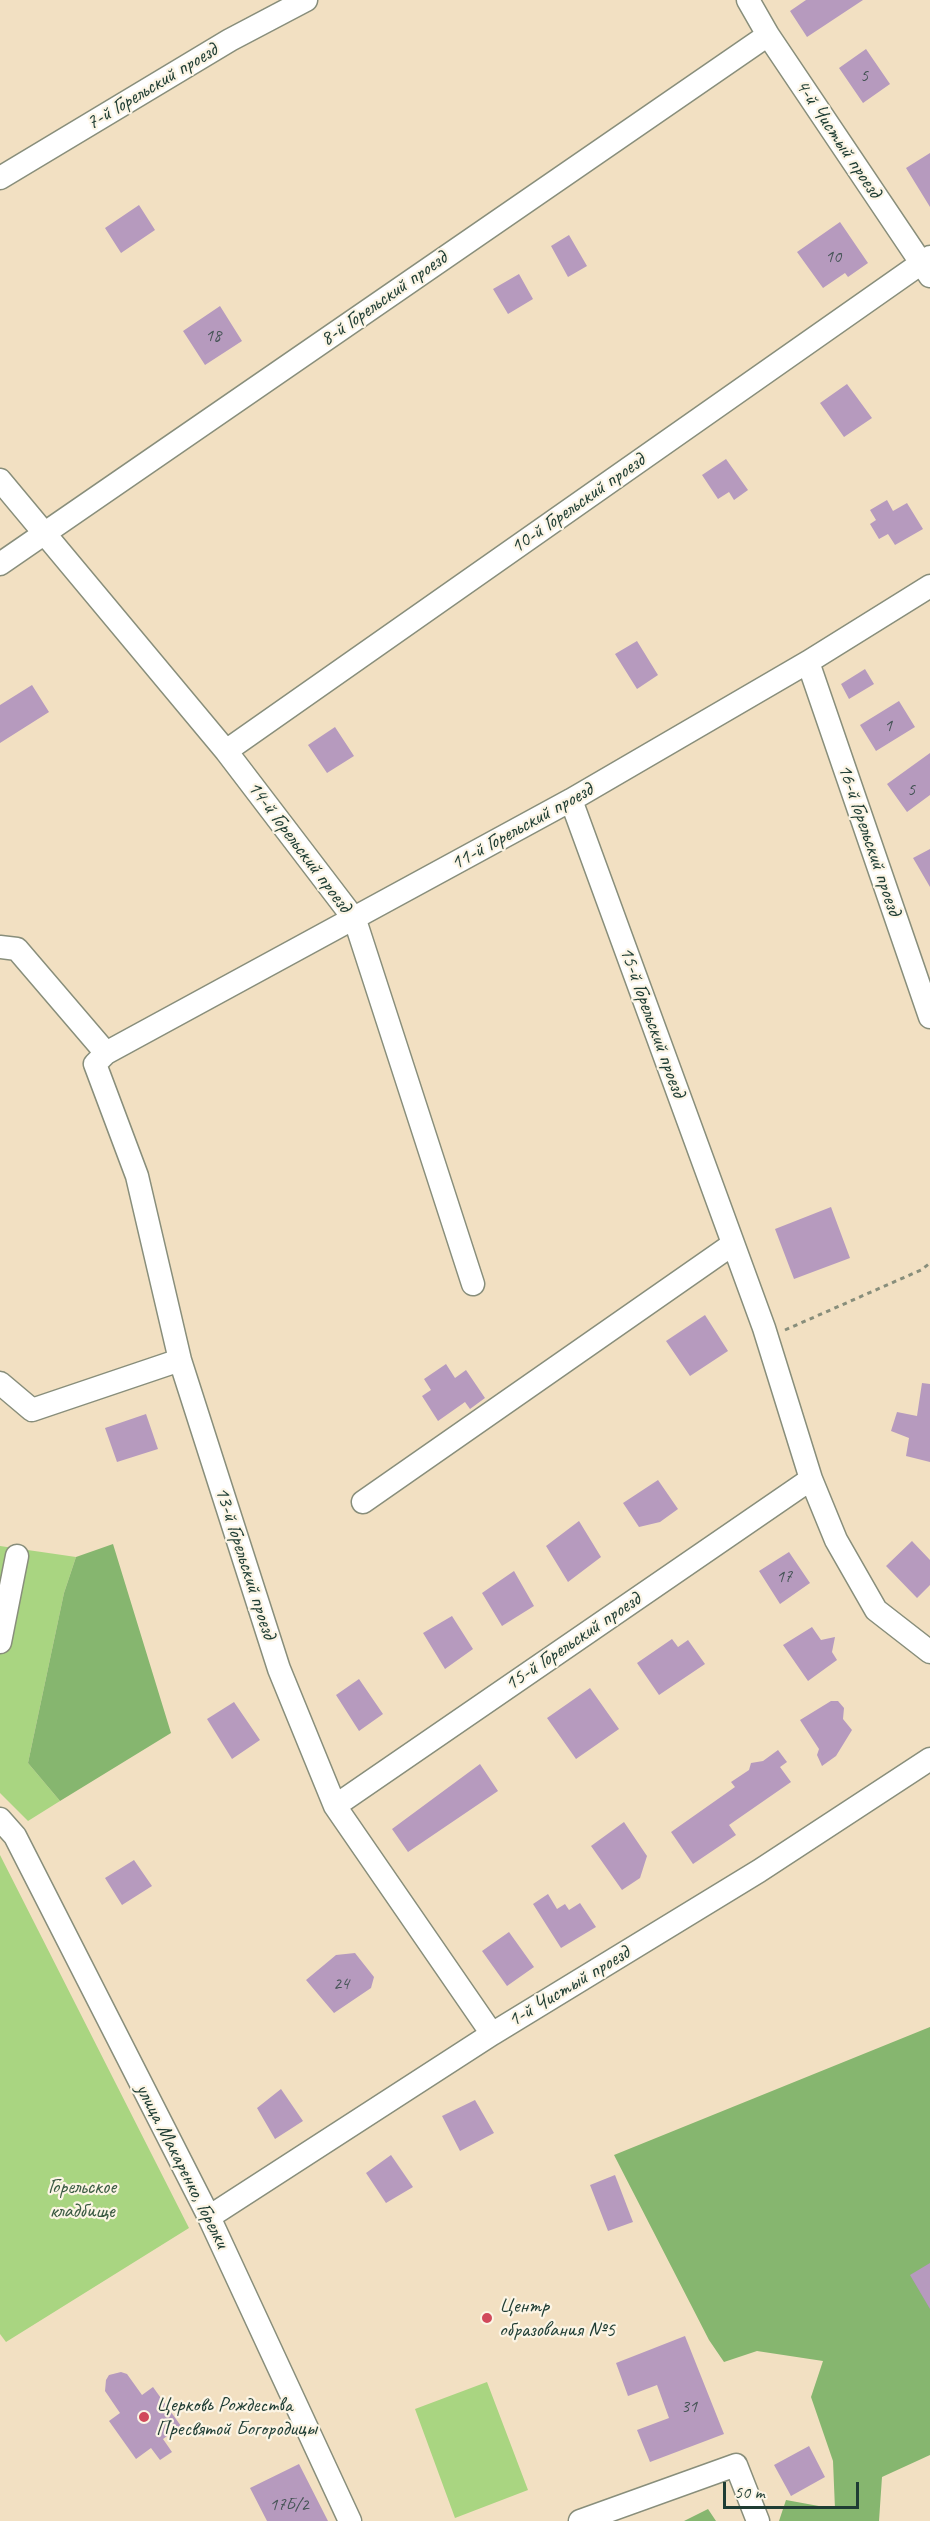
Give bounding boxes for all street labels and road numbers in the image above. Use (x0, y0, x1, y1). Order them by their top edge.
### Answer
street label: 7-й Горельский проезд (82, 38, 222, 136)
street label: 4-й Чистый проезд (789, 75, 887, 203)
street label: 8-й Горельский проезд (316, 246, 452, 352)
street label: 10-й Горельский проезд (506, 448, 650, 560)
street label: 16-й Горельский проезд (831, 761, 907, 919)
street label: 14-й Горельский проезд (241, 776, 357, 918)
street label: 11-й Горельский проезд (447, 778, 597, 876)
street label: 15-й Горельский проезд (613, 943, 691, 1101)
street label: 13-й Горельский проезд (209, 1484, 281, 1642)
street label: 15-й Горельский проезд (500, 1587, 646, 1697)
street label: 1-й Чистый проезд (503, 1941, 635, 2033)
street label: улица Макаренко, Горелки (130, 2080, 234, 2252)

